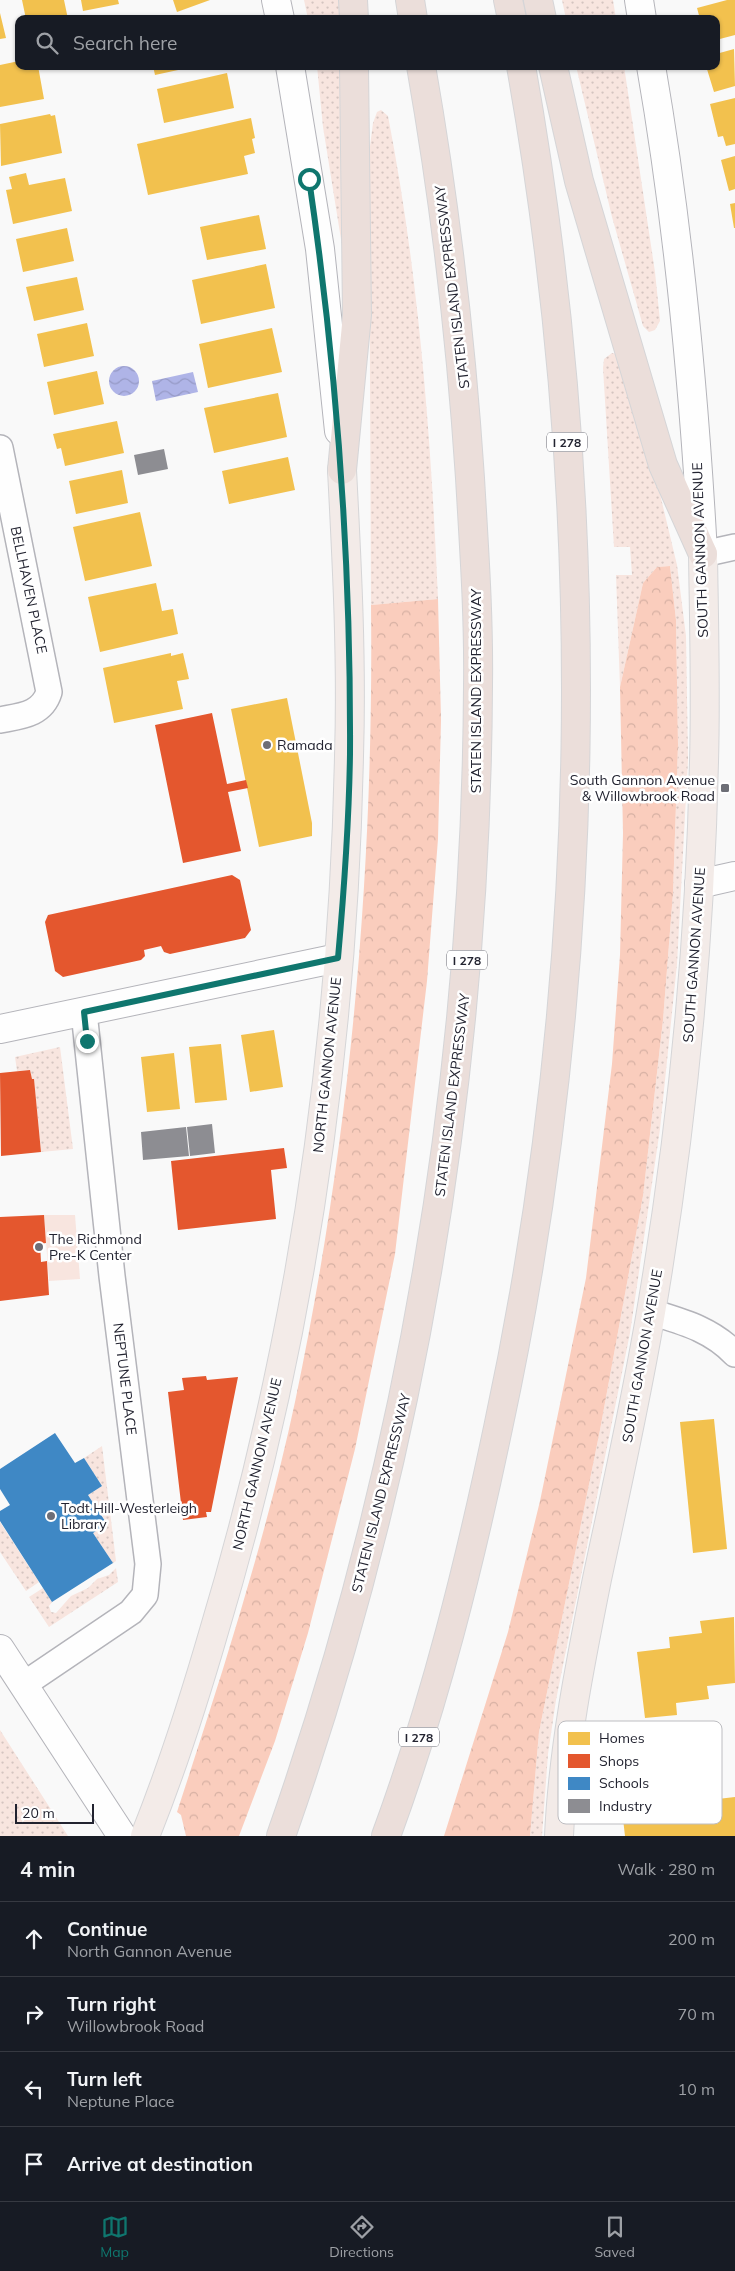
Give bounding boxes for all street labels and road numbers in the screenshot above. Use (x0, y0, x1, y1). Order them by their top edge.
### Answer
street label: STATEN ISLAND EXPRESSWAY (431, 184, 473, 390)
road number: I 278 (547, 432, 587, 452)
street label: SOUTH GANNON AVENUE (688, 462, 712, 638)
street label: BELLHAVEN PLACE (7, 525, 51, 655)
street label: STATEN ISLAND EXPRESSWAY (467, 588, 485, 793)
street label: SOUTH GANNON AVENUE (679, 867, 709, 1043)
road number: I 278 (447, 950, 487, 970)
street label: NORTH GANNON AVENUE (309, 976, 345, 1154)
street label: STATEN ISLAND EXPRESSWAY (431, 992, 473, 1198)
street label: SOUTH GANNON AVENUE (618, 1268, 666, 1444)
street label: NEPTUNE PLACE (109, 1322, 141, 1436)
street label: NORTH GANNON AVENUE (228, 1376, 286, 1552)
street label: STATEN ISLAND EXPRESSWAY (348, 1391, 415, 1594)
road number: I 278 (399, 1728, 439, 1746)

